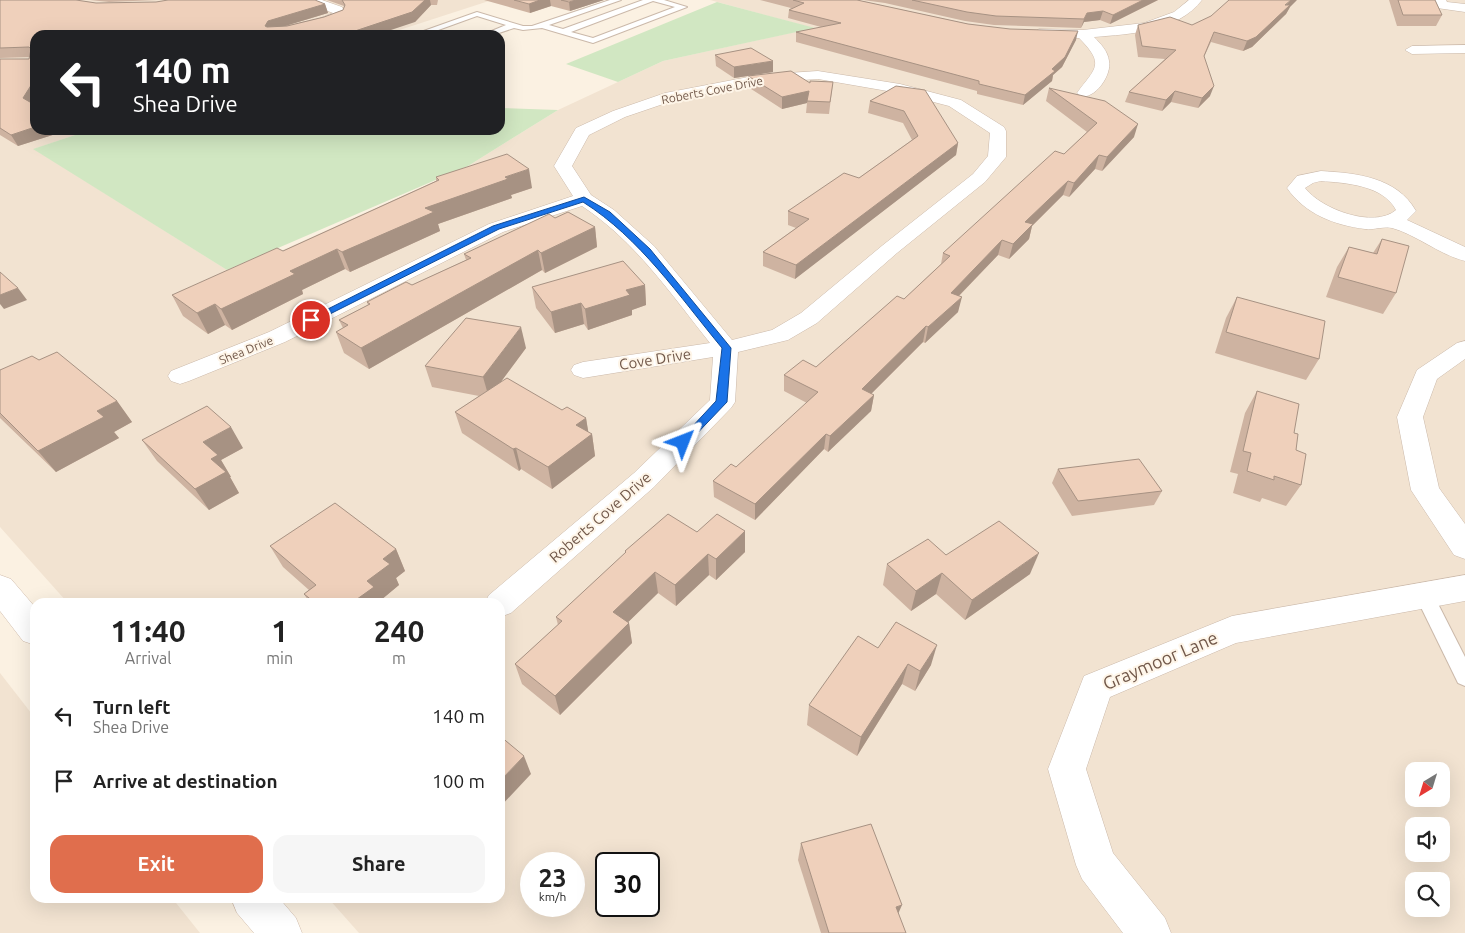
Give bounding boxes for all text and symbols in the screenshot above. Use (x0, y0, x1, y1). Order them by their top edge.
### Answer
icon: left (50, 50, 115, 115)
text: 140 m (133, 50, 231, 90)
street label: Roberts Cove Drive (660, 74, 764, 106)
text: Shea Drive (133, 91, 238, 116)
pin (290, 299, 332, 341)
icon: arrive (297, 306, 325, 334)
street label: Shea Drive (217, 333, 275, 367)
street label: Cove Drive (618, 345, 692, 373)
position arrow (656, 415, 708, 467)
street label: Roberts Cove Drive (546, 468, 654, 566)
text: 11:40 (111, 614, 186, 648)
text: 1 (271, 614, 288, 648)
text: 240 (374, 614, 424, 648)
street label: Graymoor Lane (1100, 627, 1220, 693)
text: Arrival (125, 649, 171, 667)
text: min (266, 649, 293, 667)
text: m (392, 649, 406, 667)
text: Turn left (93, 696, 171, 718)
icon: left (50, 702, 78, 730)
text: 140 m (432, 705, 485, 727)
text: Shea Drive (93, 718, 169, 736)
north arrow (1405, 762, 1450, 808)
map controls (1405, 762, 1450, 917)
icon: arrive (50, 767, 78, 795)
text: Arrive at destination (93, 770, 278, 792)
text: 100 m (432, 770, 485, 792)
button: sound (1405, 817, 1450, 862)
button: Exit (50, 835, 263, 893)
button: Share (273, 835, 485, 893)
speed limit sign: 30 (595, 852, 660, 917)
text: 23 (538, 864, 567, 892)
button: search (1405, 872, 1450, 917)
text: km/h (539, 890, 566, 903)

